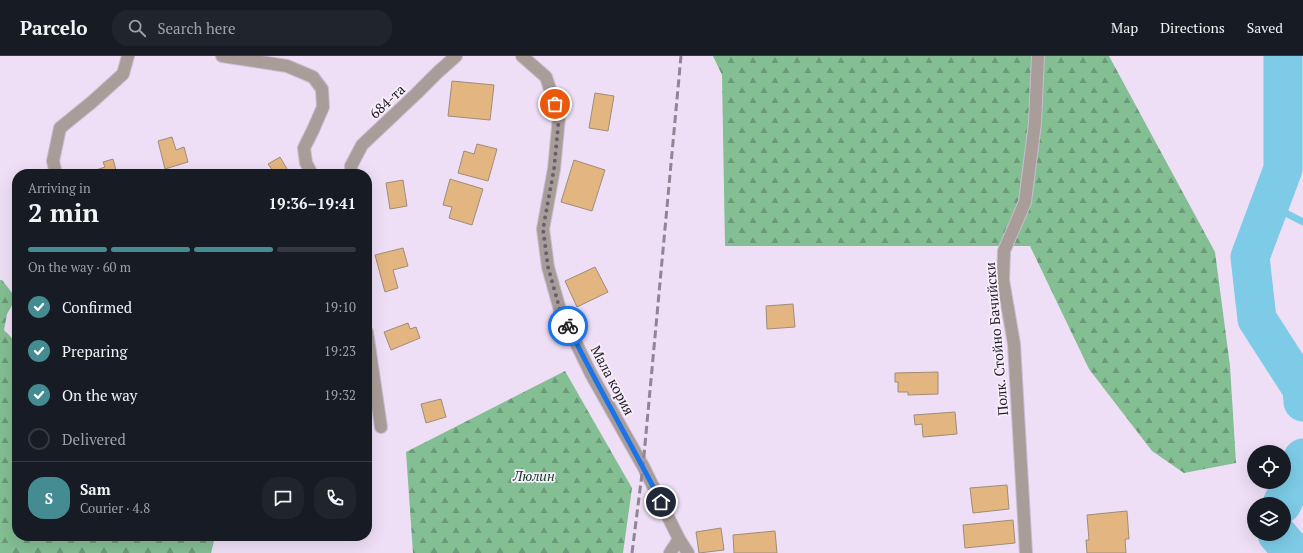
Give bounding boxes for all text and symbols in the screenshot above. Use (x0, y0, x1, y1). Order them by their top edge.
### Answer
search box (112, 10, 392, 46)
text: Parcelo (20, 15, 88, 40)
icon: search (126, 17, 148, 39)
text: Search here (158, 18, 236, 38)
text: Map (1111, 18, 1138, 37)
text: Directions (1160, 18, 1225, 37)
text: Saved (1247, 18, 1283, 37)
street label: 684-та (365, 80, 409, 122)
pin (538, 87, 572, 121)
icon: bag (544, 93, 566, 115)
text: Arriving in (28, 179, 91, 197)
text: 19:36–19:41 (269, 193, 356, 213)
text: 2 min (28, 195, 99, 229)
text: On the way · 60 m (28, 258, 131, 276)
street label: Полк. Стойно Бачийски (980, 261, 1012, 417)
icon: check (28, 296, 50, 318)
text: Confirmed (62, 297, 132, 317)
text: 19:10 (324, 298, 356, 316)
courier (548, 306, 588, 346)
icon: bike (557, 315, 579, 337)
icon: check (28, 340, 50, 362)
text: Preparing (62, 341, 127, 361)
text: 19:23 (324, 342, 356, 360)
street label: Мала кория (587, 342, 639, 418)
icon: check (28, 384, 50, 406)
text: On the way (62, 385, 137, 405)
text: 19:32 (324, 386, 356, 404)
text: Delivered (62, 429, 126, 449)
map controls (1247, 445, 1291, 541)
button: locate (1247, 445, 1291, 489)
park label: Люлин (512, 466, 555, 485)
button: chat (262, 477, 304, 519)
button: phone (314, 477, 356, 519)
text: Sam (80, 479, 111, 499)
pin (644, 485, 678, 519)
text: S (45, 488, 53, 508)
icon: home (650, 491, 672, 513)
button: layers (1247, 497, 1291, 541)
text: Courier · 4.8 (80, 499, 150, 517)

